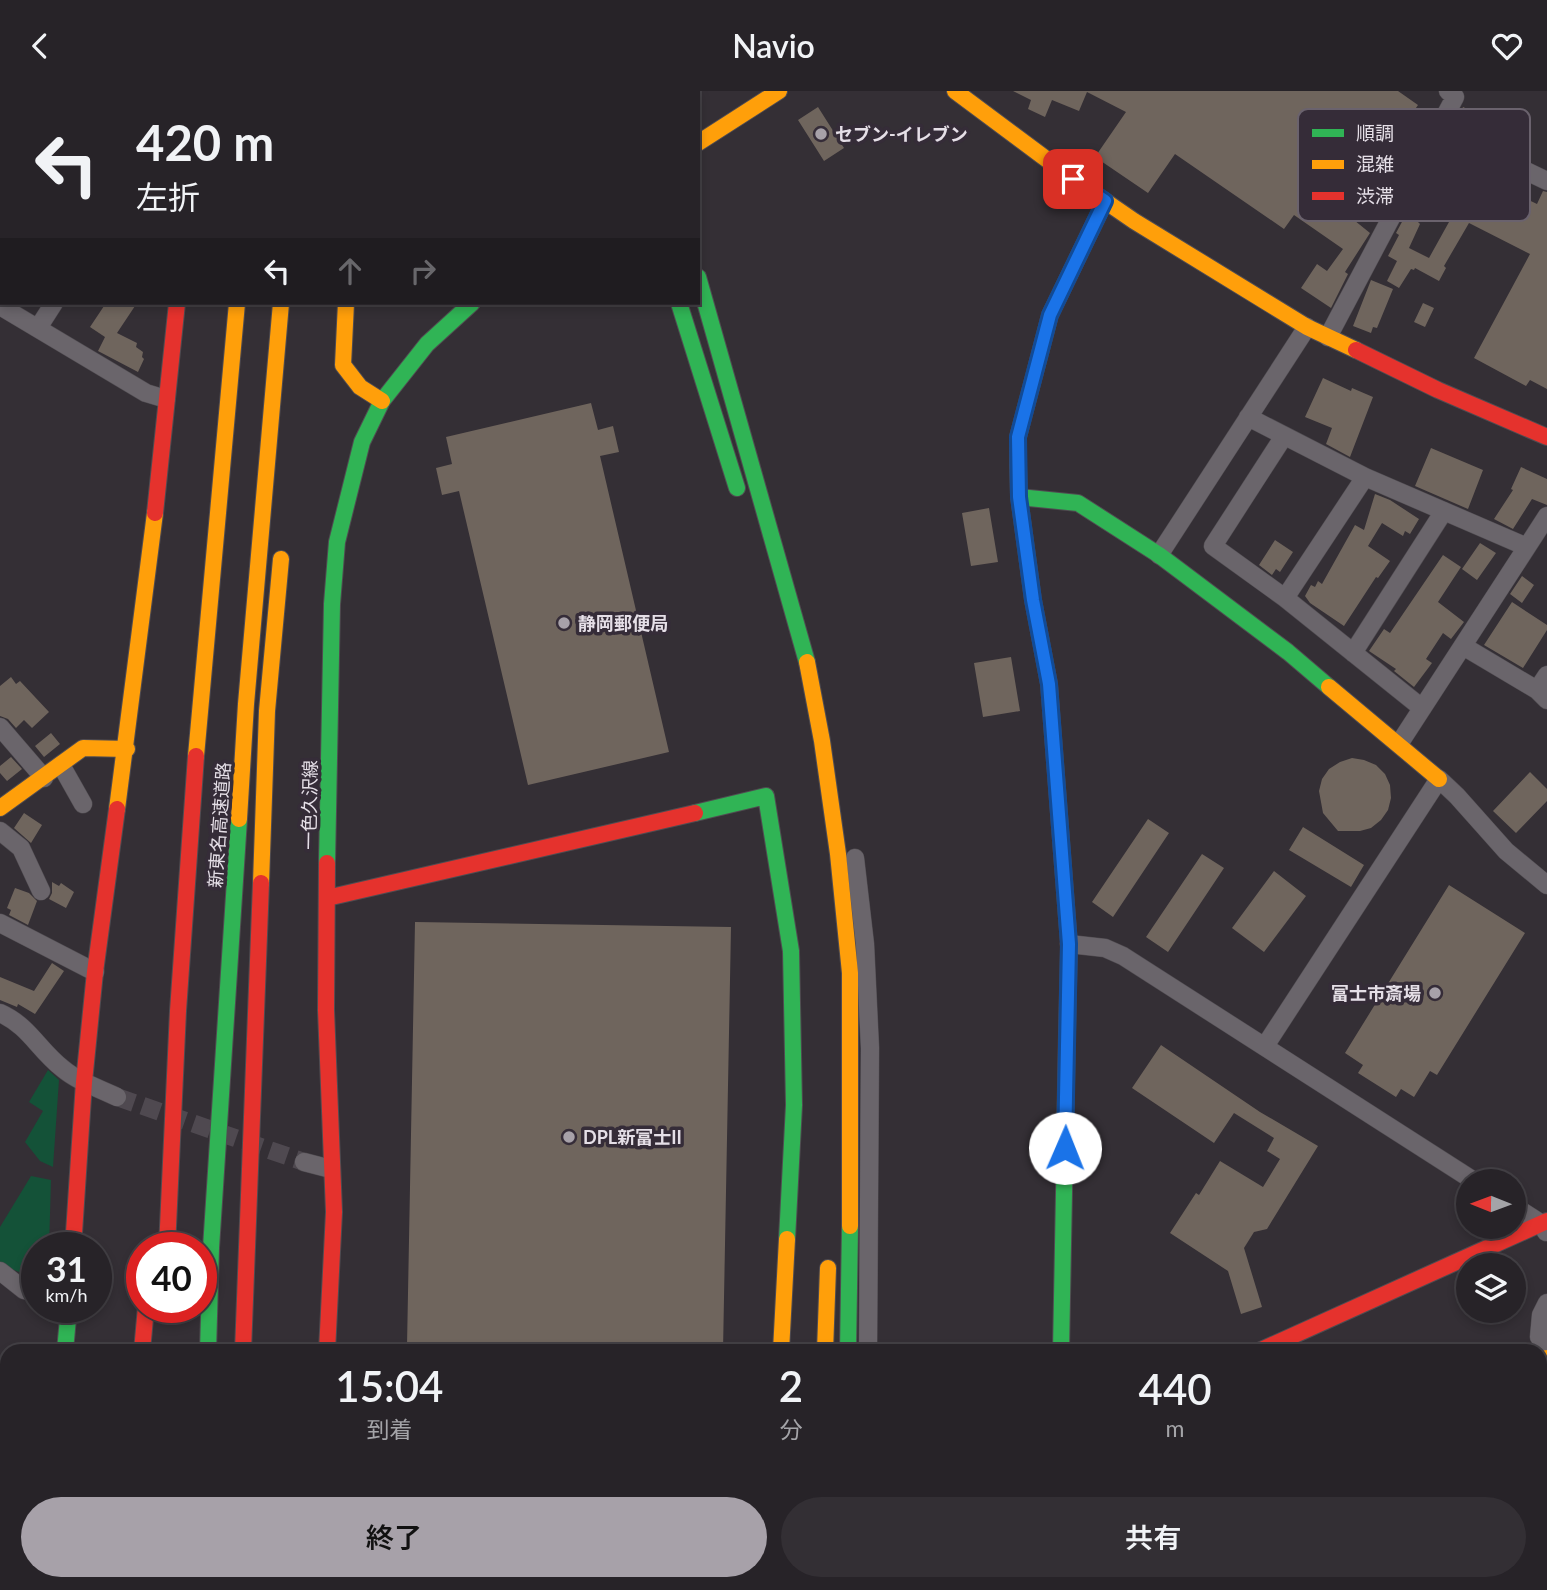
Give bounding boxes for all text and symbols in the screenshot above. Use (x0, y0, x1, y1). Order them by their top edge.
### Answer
text: Navio (732, 26, 815, 65)
icon: back (21, 27, 59, 65)
icon: heart (1488, 27, 1526, 65)
legend (1298, 109, 1530, 221)
text: 420 m (136, 113, 274, 171)
icon: left (21, 119, 112, 210)
text: 順調 (1356, 121, 1394, 144)
place label: セブン-イレブン (835, 123, 968, 145)
marker: セブン-イレブン (813, 126, 829, 142)
pin (1043, 149, 1103, 209)
text: 混雑 (1356, 152, 1394, 175)
icon: arrive (1054, 160, 1092, 198)
text: 左折 (136, 177, 200, 216)
text: 渋滞 (1356, 184, 1394, 207)
icon: left (258, 252, 296, 290)
icon: ahead (331, 252, 369, 290)
icon: right (404, 252, 442, 290)
place label: 静岡郵便局 (578, 612, 668, 634)
marker: 静岡郵便局 (556, 615, 572, 631)
street label: 一色久沢線 (297, 760, 321, 850)
street label: 新東名高速道路 (204, 761, 234, 889)
place label: 富士市斎場 (1331, 982, 1421, 1004)
marker: 富士市斎場 (1427, 985, 1443, 1001)
position arrow (1028, 1111, 1102, 1185)
place label: DPL新富士II (583, 1126, 682, 1148)
marker: DPL新富士II (561, 1129, 577, 1145)
north arrow (1456, 1169, 1526, 1239)
map controls (1456, 1169, 1526, 1323)
speed limit sign: 40 (126, 1232, 217, 1323)
text: 31 (46, 1247, 87, 1289)
button: layers (1456, 1253, 1526, 1323)
text: km/h (45, 1284, 88, 1306)
text: 15:04 (335, 1361, 443, 1411)
text: 2 (779, 1361, 803, 1411)
text: 440 (1139, 1364, 1212, 1414)
text: m (1166, 1414, 1185, 1442)
text: 到着 (366, 1415, 412, 1443)
text: 分 (779, 1415, 802, 1443)
button: 終了 (21, 1497, 767, 1577)
button: 共有 (781, 1497, 1526, 1577)

